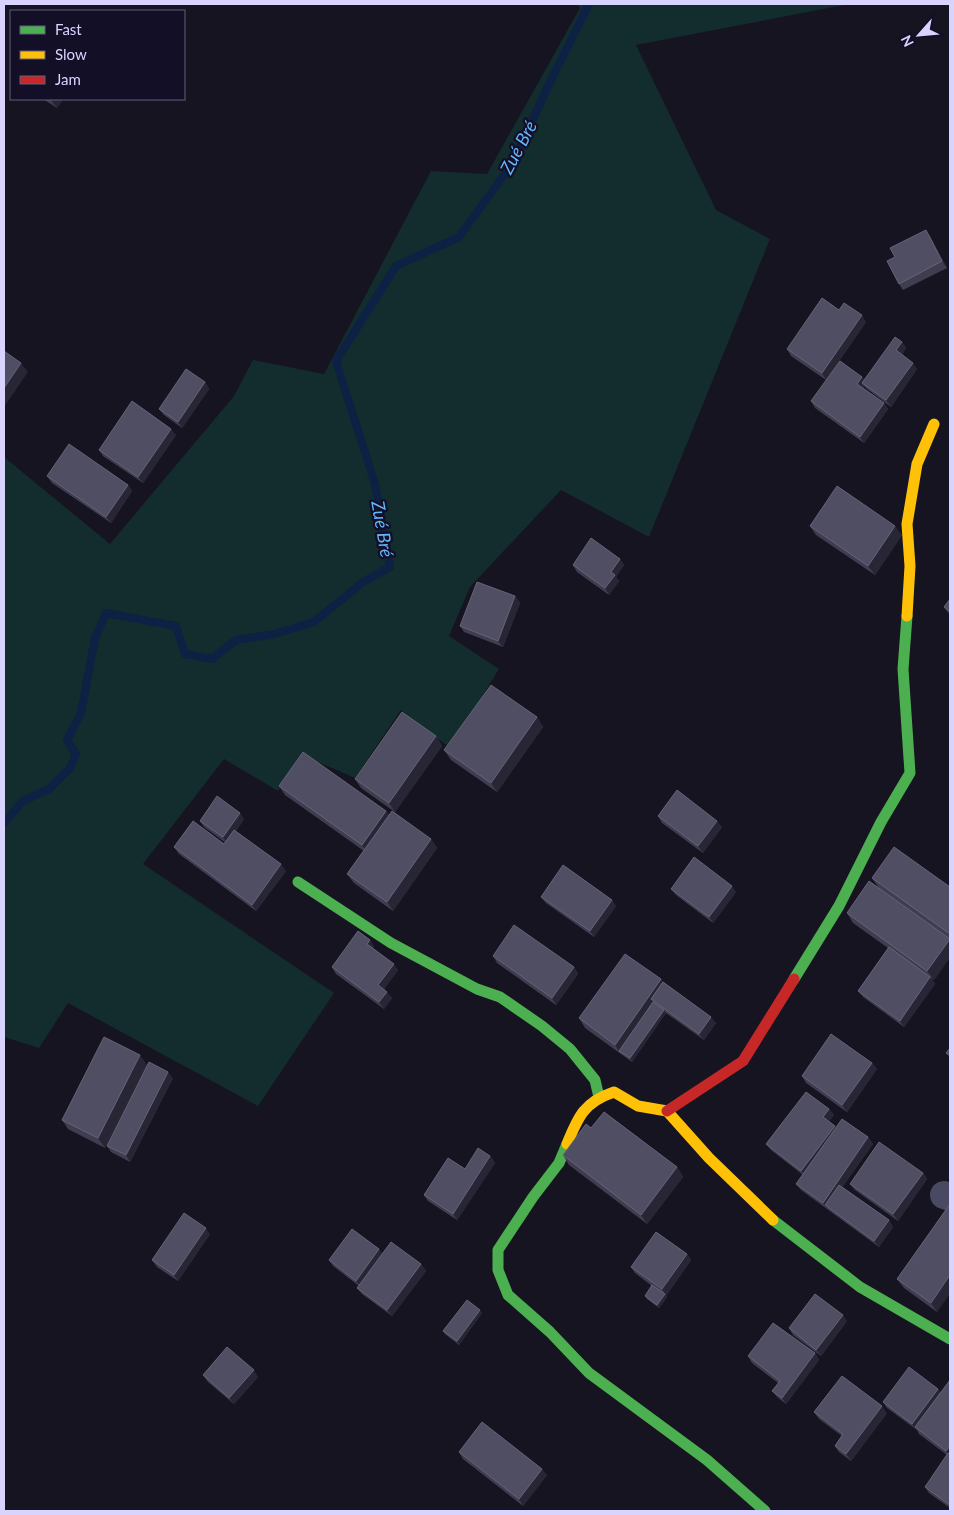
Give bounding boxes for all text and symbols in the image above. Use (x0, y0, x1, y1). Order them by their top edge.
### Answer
legend (10, 10, 185, 100)
north arrow (894, 10, 944, 60)
text: Fast (55, 20, 82, 38)
text: N (897, 32, 917, 50)
text: Slow (55, 45, 87, 63)
text: Jam (55, 70, 81, 88)
water label: Zué Bré (494, 116, 541, 178)
water label: Zué Bré (367, 498, 399, 559)

